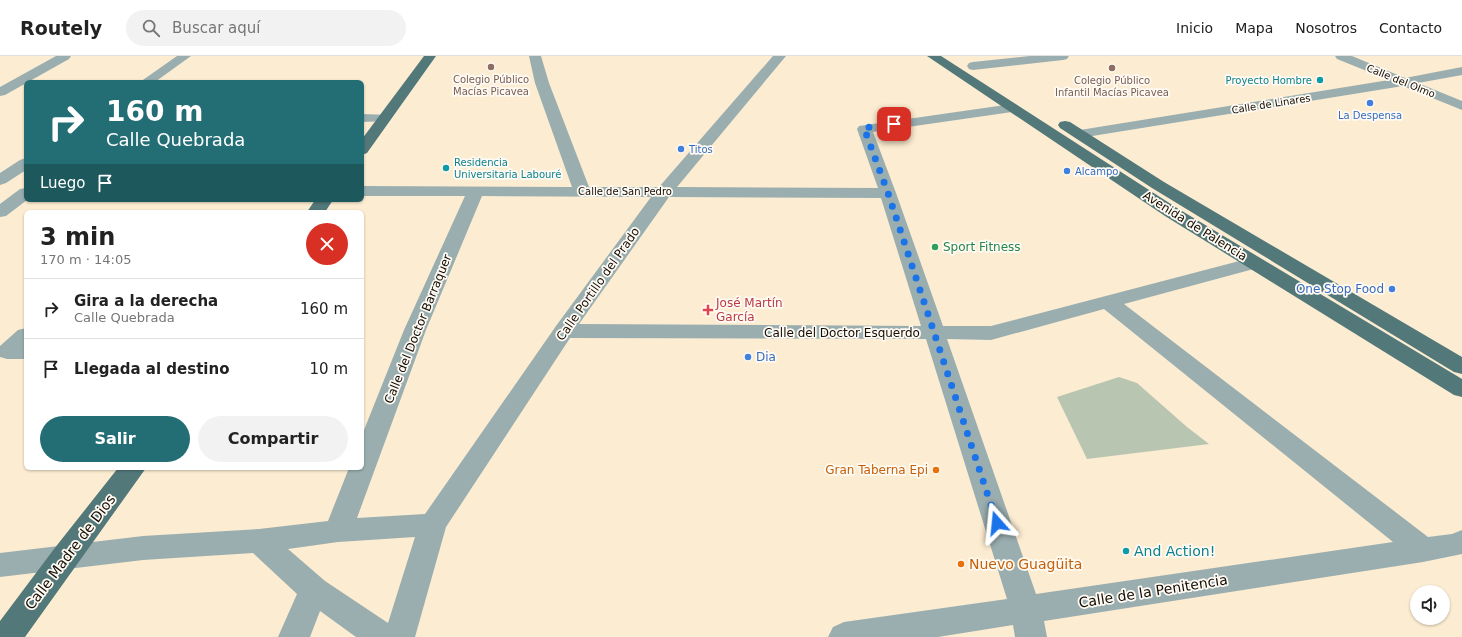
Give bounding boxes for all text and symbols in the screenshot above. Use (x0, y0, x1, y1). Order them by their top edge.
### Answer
search box (126, 10, 406, 46)
text: Routely (20, 17, 102, 39)
icon: search (140, 17, 162, 39)
text: Buscar aquí (172, 19, 260, 37)
text: Inicio (1176, 20, 1213, 36)
text: Mapa (1235, 20, 1273, 36)
text: Nosotros (1295, 20, 1357, 36)
text: Contacto (1379, 20, 1442, 36)
marker: Colegio Público Macías Picavea (486, 62, 496, 72)
street label: Calle del Olmo (1365, 62, 1437, 100)
marker: Colegio Público Infantil Macías Picavea (1107, 63, 1117, 73)
place label: Colegio Público Macías Picavea (453, 74, 529, 97)
place label: Colegio Público Infantil Macías Picavea (1055, 75, 1169, 98)
place label: Proyecto Hombre (1226, 75, 1312, 86)
marker: Proyecto Hombre (1315, 75, 1325, 85)
street label: Calle de Linares (1231, 92, 1311, 116)
text: 160 m (106, 95, 203, 128)
icon: right (40, 96, 92, 148)
marker: La Despensa (1365, 98, 1375, 108)
pin (877, 107, 911, 141)
place label: La Despensa (1338, 110, 1402, 121)
icon: arrive (883, 113, 905, 135)
text: Calle Quebrada (106, 129, 245, 150)
marker: Titos (676, 144, 686, 154)
place label: Titos (688, 144, 713, 155)
place label: Residencia Universitaria Labouré (454, 157, 561, 180)
marker: Residencia Universitaria Labouré (441, 163, 451, 173)
marker: Alcampo (1062, 166, 1072, 176)
place label: Alcampo (1075, 166, 1118, 177)
icon: arrive (94, 172, 116, 194)
text: Luego (40, 174, 86, 192)
street label: Calle de San Pedro (578, 186, 672, 197)
street label: Avenida de Palencia (1140, 188, 1250, 264)
text: 3 min (40, 223, 115, 251)
button: close (306, 223, 348, 265)
street label: Calle Portillo del Prado (554, 225, 642, 343)
place label: Sport Fitness (943, 240, 1021, 254)
marker: Sport Fitness (930, 242, 940, 252)
text: 170 m · 14:05 (40, 252, 131, 267)
street label: Calle del Doctor Barraquer (382, 252, 454, 406)
place label: One Stop Food (1296, 282, 1384, 296)
marker: One Stop Food (1387, 284, 1397, 294)
text: Gira a la derecha (74, 292, 218, 310)
place label: José Martín García (715, 296, 783, 324)
icon: right (40, 298, 62, 320)
text: 160 m (300, 300, 348, 318)
marker: José Martín García (703, 305, 713, 315)
text: Calle Quebrada (74, 310, 175, 325)
street label: Calle del Doctor Esquerdo (764, 326, 920, 340)
place label: Dia (756, 350, 776, 364)
marker: Dia (743, 352, 753, 362)
icon: arrive (40, 358, 62, 380)
text: Llegada al destino (74, 360, 229, 378)
text: 10 m (310, 360, 348, 378)
button: Salir (40, 416, 190, 462)
button: Compartir (198, 416, 348, 462)
place label: Gran Taberna Epi (825, 463, 928, 477)
marker: Gran Taberna Epi (931, 465, 941, 475)
street label: Calle Madre de Dios (22, 491, 118, 613)
position arrow (976, 502, 1018, 544)
place label: And Action! (1134, 543, 1215, 559)
marker: And Action! (1121, 546, 1131, 556)
place label: Nuevo Guagüita (969, 556, 1082, 572)
marker: Nuevo Guagüita (956, 559, 966, 569)
street label: Calle de la Penitencia (1077, 571, 1229, 611)
map controls (1410, 585, 1450, 625)
button: sound (1410, 585, 1450, 625)

